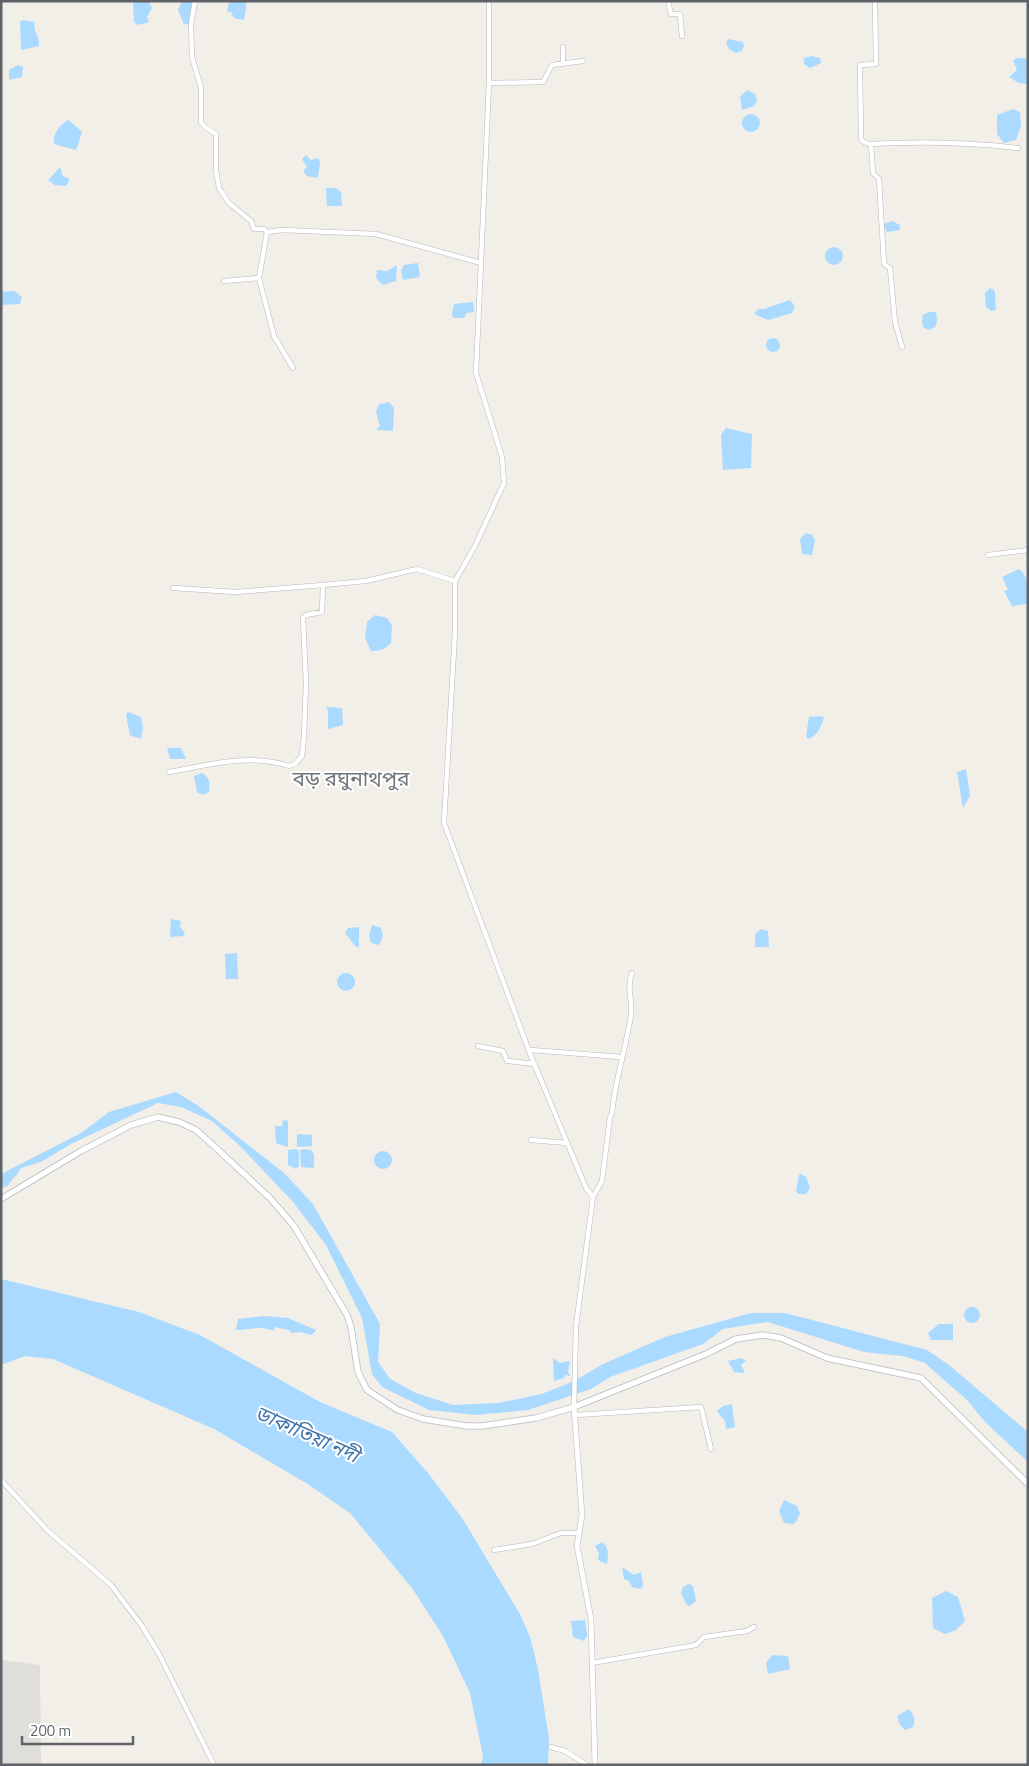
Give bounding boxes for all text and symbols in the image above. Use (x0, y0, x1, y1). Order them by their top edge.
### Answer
district label: বড় রঘুনাথপুর (292, 762, 410, 794)
water label: ডাকাতিয়া নদী (250, 1397, 368, 1472)
scale bar (22, 1714, 134, 1746)
text: 200 m (30, 1719, 71, 1742)

